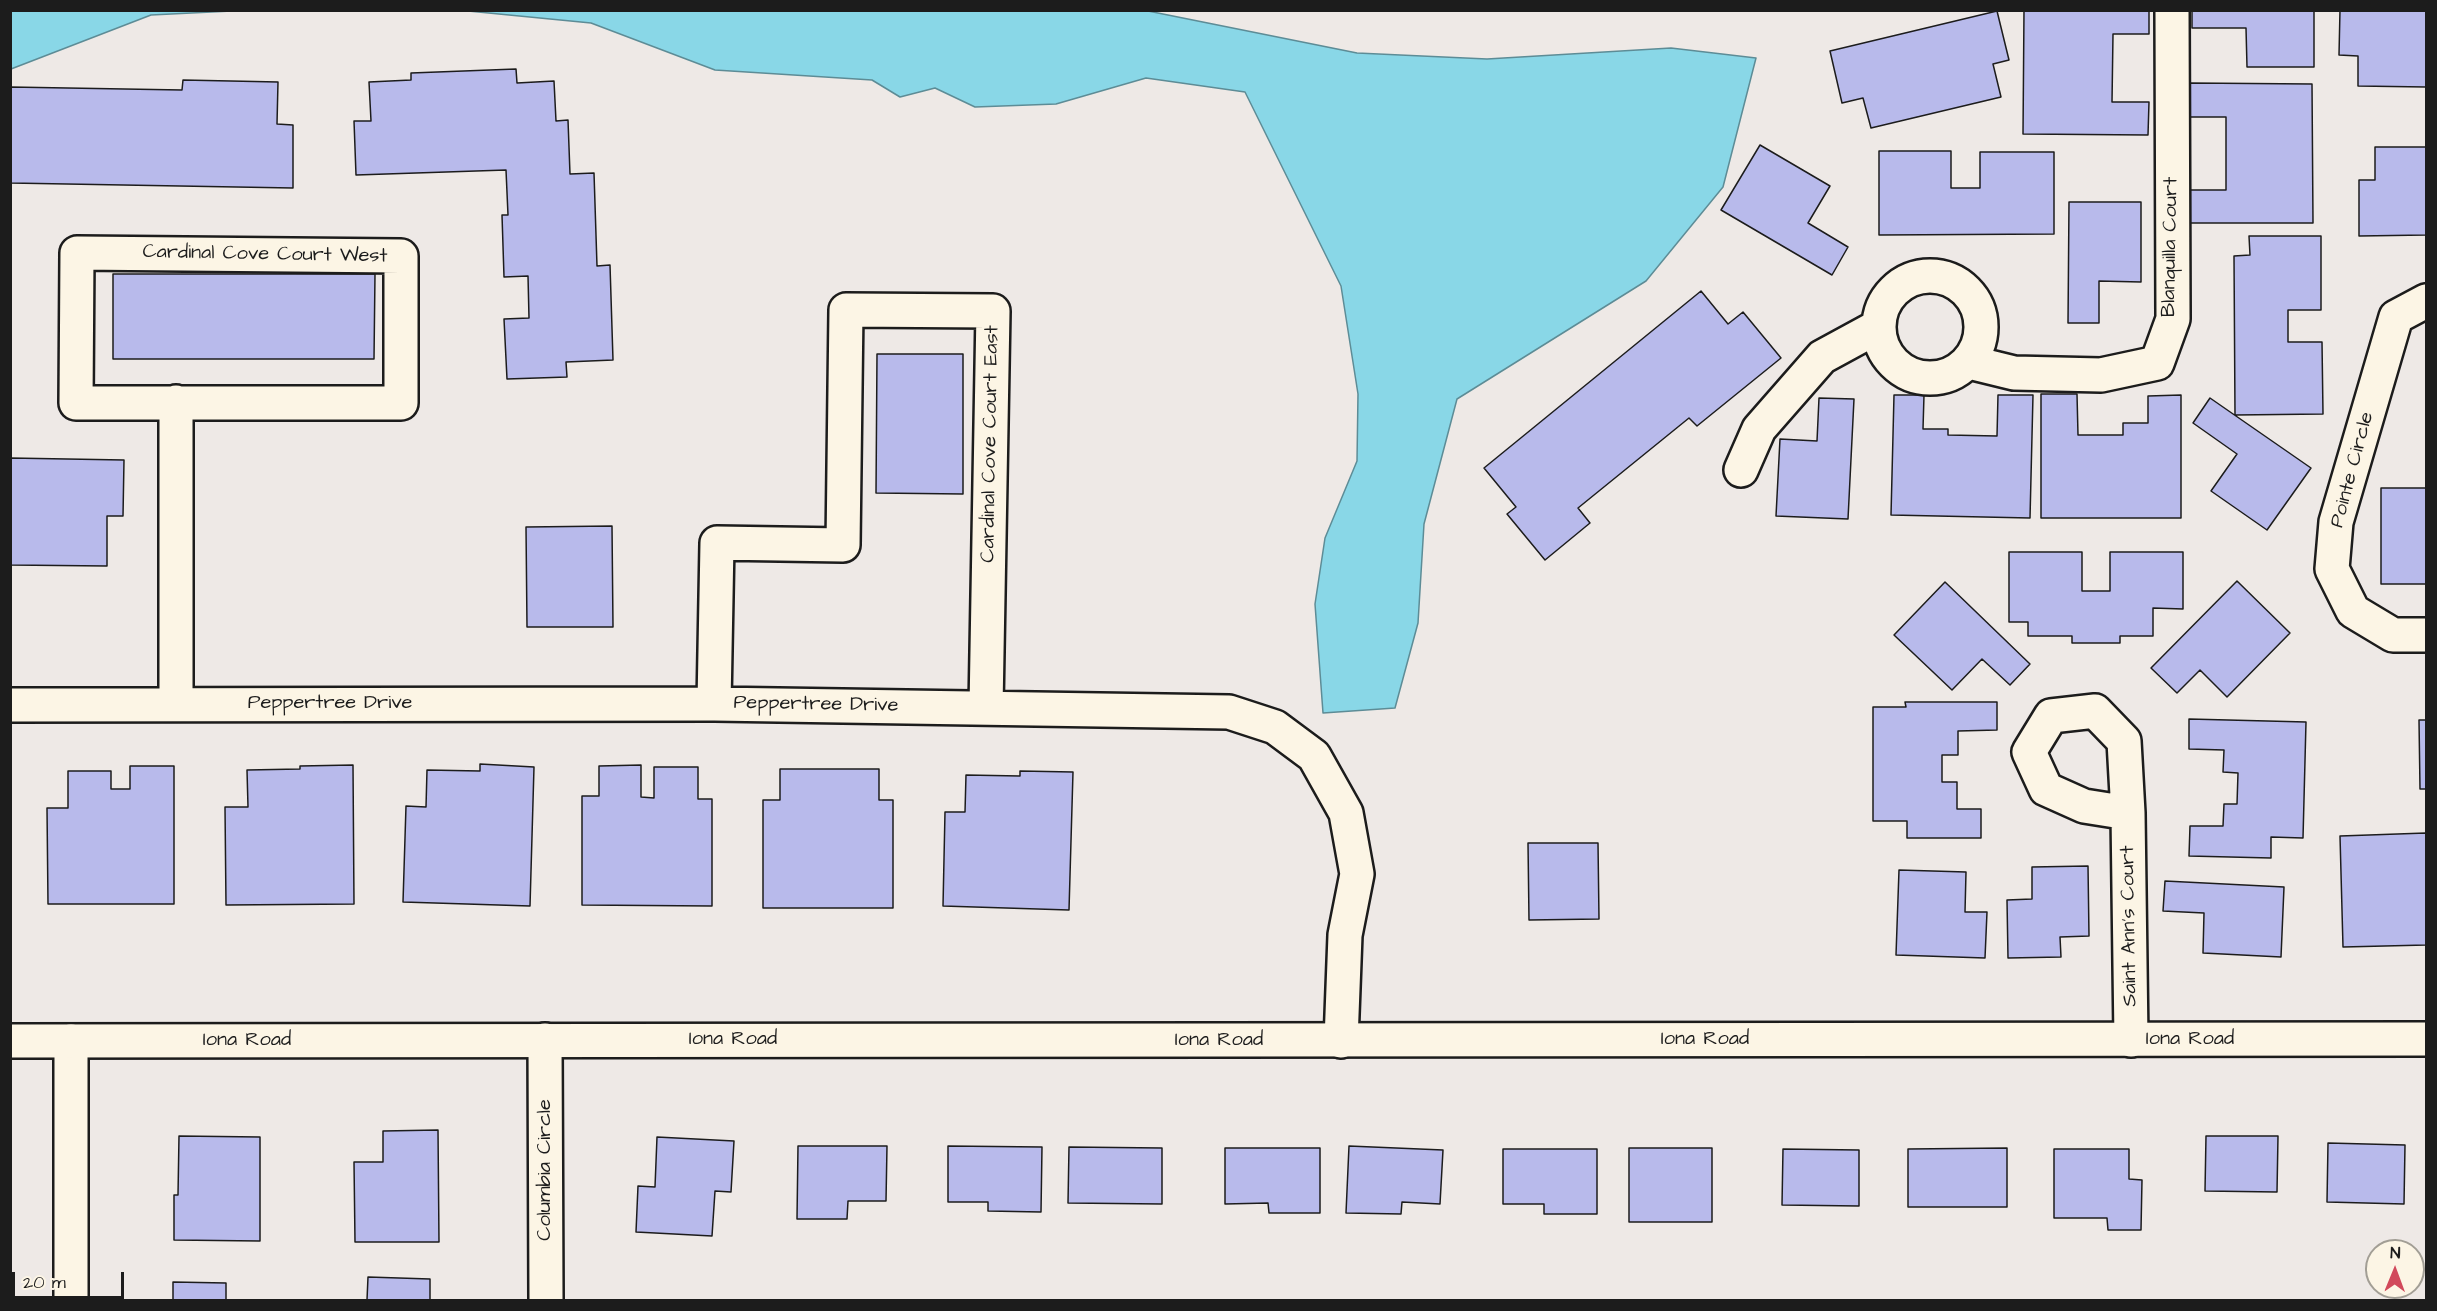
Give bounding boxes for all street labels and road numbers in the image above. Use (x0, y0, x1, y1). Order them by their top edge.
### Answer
street label: Blanquilla Court (2158, 177, 2184, 317)
street label: Cardinal Cove Court West (142, 241, 388, 269)
street label: Cardinal Cove Court East (977, 325, 1005, 563)
street label: Pointe Circle (2326, 410, 2380, 530)
street label: Peppertree Drive (248, 692, 412, 716)
street label: Peppertree Drive (733, 692, 899, 718)
street label: Saint Ann's Court (2117, 845, 2143, 1007)
street label: Iona Road (689, 1028, 777, 1052)
street label: Iona Road (1661, 1028, 1749, 1052)
street label: Iona Road (2146, 1028, 2234, 1052)
street label: Iona Road (203, 1029, 291, 1053)
street label: Iona Road (1175, 1029, 1263, 1053)
street label: Columbia Circle (534, 1099, 558, 1241)

